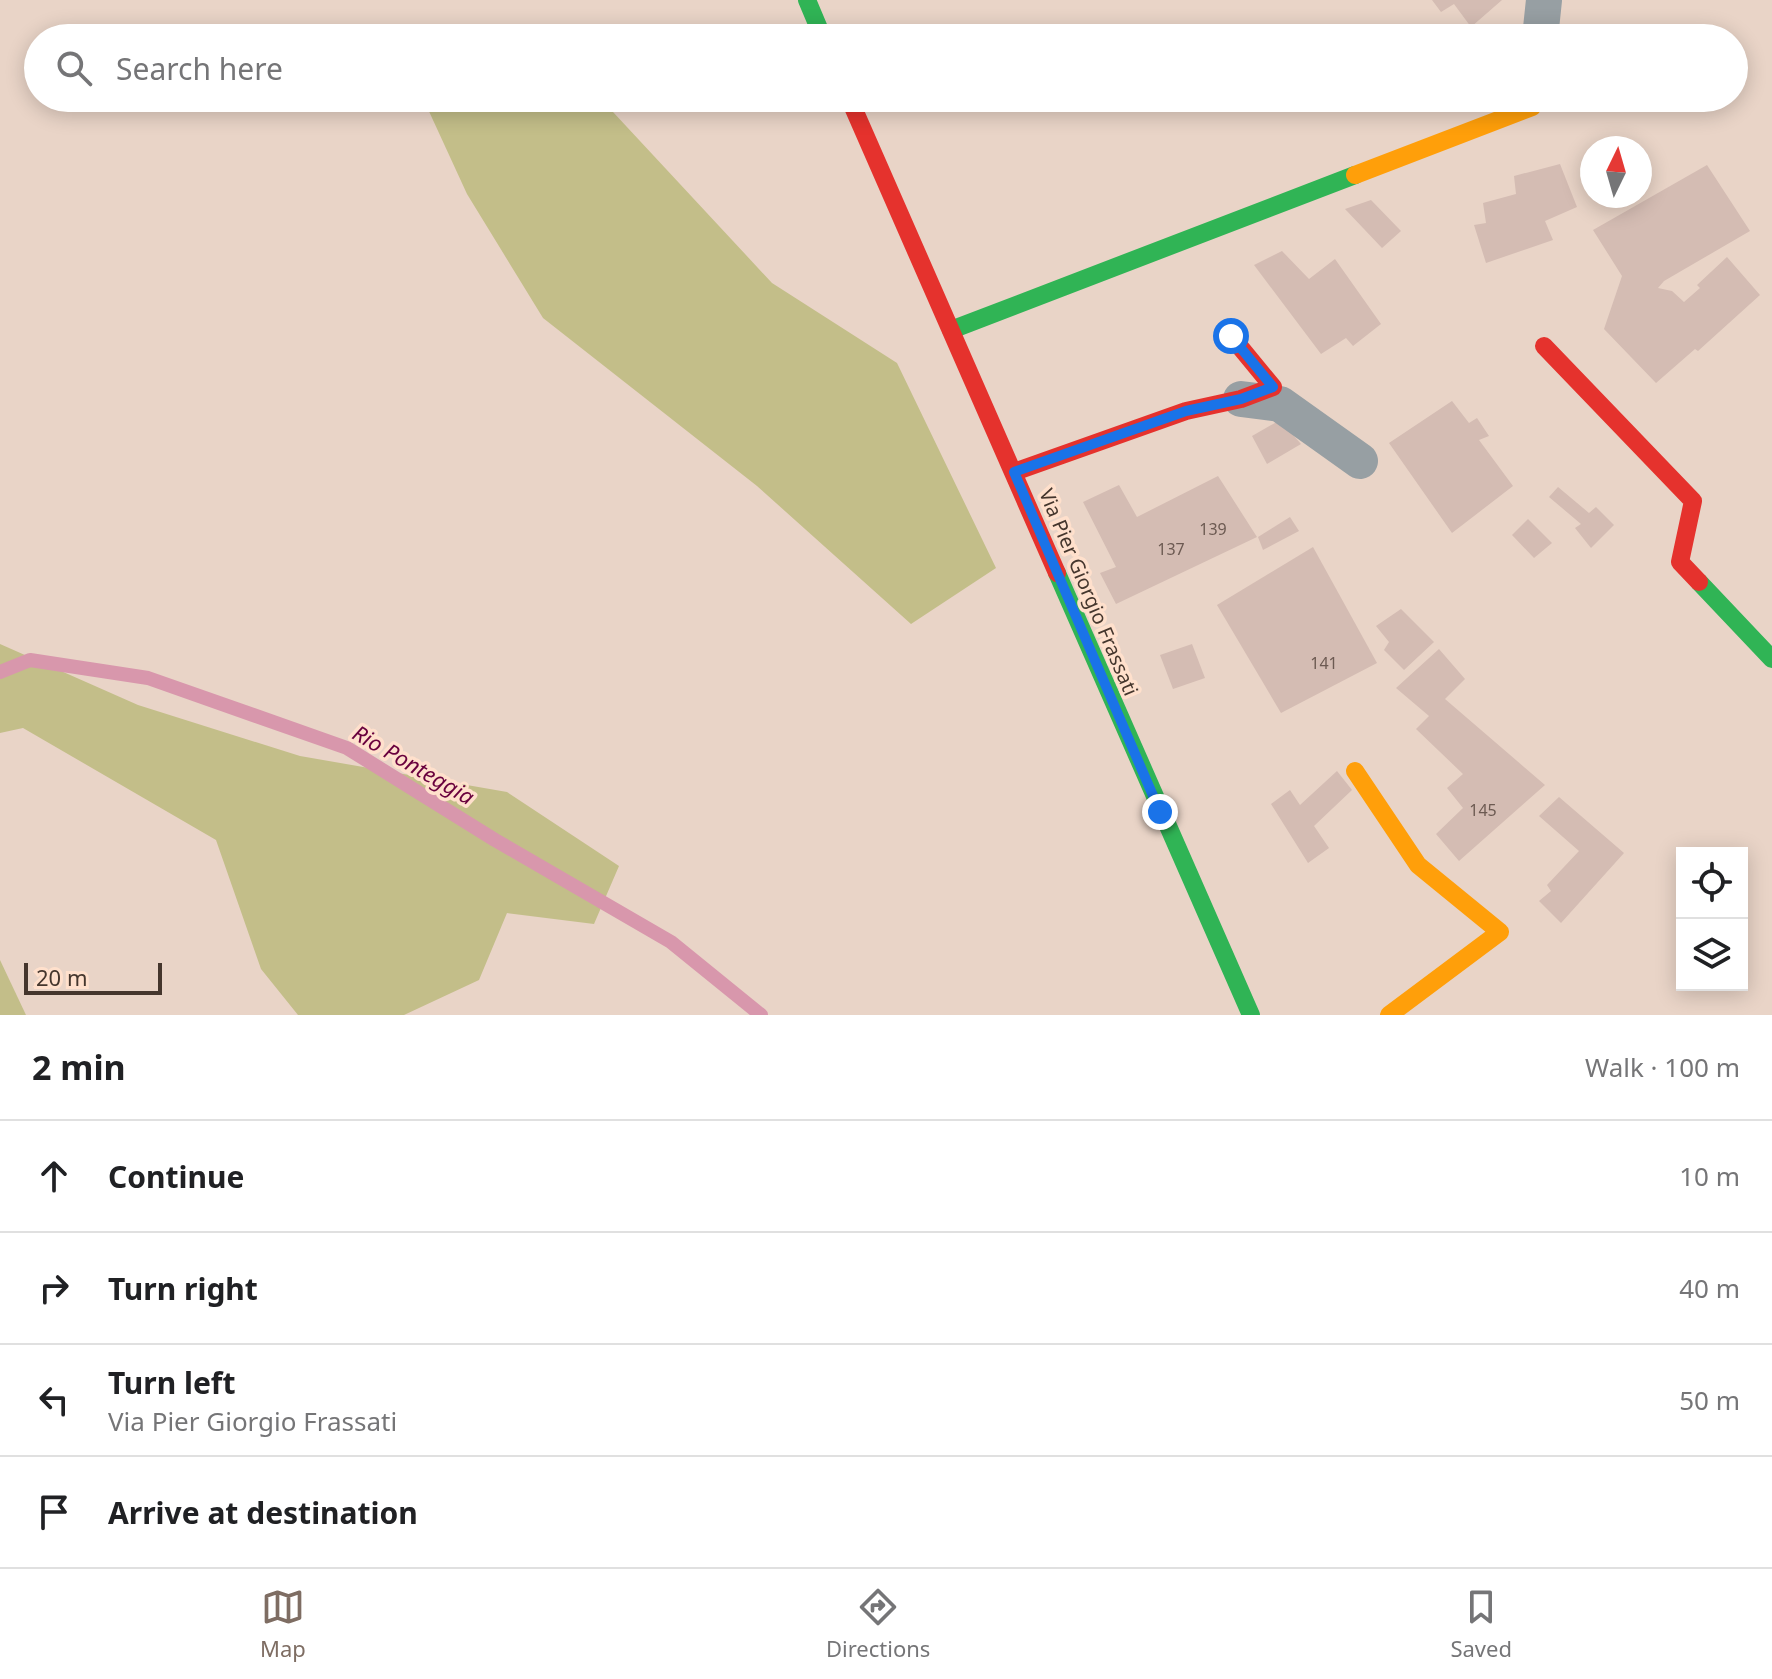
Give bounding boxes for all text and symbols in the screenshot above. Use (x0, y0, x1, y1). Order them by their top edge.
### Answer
search box (24, 24, 1748, 112)
icon: search (52, 46, 96, 90)
text: Search here (116, 48, 283, 89)
north arrow (1580, 136, 1652, 208)
route start (1213, 318, 1249, 354)
street label: Via Pier Giorgio Frassati (1033, 484, 1145, 700)
house number: 139 (1199, 518, 1227, 540)
house number: 137 (1157, 538, 1185, 560)
house number: 141 (1310, 652, 1338, 674)
water label: Rio Ponteggia (348, 717, 481, 811)
route end (1142, 794, 1178, 830)
house number: 145 (1469, 799, 1497, 821)
map controls (1676, 847, 1748, 991)
button: locate (1676, 847, 1748, 919)
button: layers (1676, 919, 1748, 991)
scale bar (24, 959, 162, 995)
text: 20 m (36, 962, 87, 992)
text: 2 min (32, 1044, 126, 1090)
text: Walk · 100 m (1585, 1049, 1740, 1085)
icon: ahead (32, 1154, 76, 1198)
text: Continue (108, 1156, 244, 1197)
text: 10 m (1679, 1158, 1740, 1194)
icon: right (32, 1266, 76, 1310)
text: Turn right (108, 1268, 258, 1309)
text: 40 m (1679, 1270, 1740, 1306)
text: Turn left (108, 1362, 236, 1403)
icon: left (32, 1378, 76, 1422)
text: 50 m (1679, 1382, 1740, 1418)
text: Via Pier Giorgio Frassati (108, 1403, 397, 1439)
icon: arrive (32, 1490, 76, 1534)
text: Arrive at destination (108, 1492, 418, 1533)
tab: Map (260, 1585, 306, 1663)
tab: Directions (826, 1585, 930, 1663)
tab: Saved (1450, 1585, 1512, 1663)

